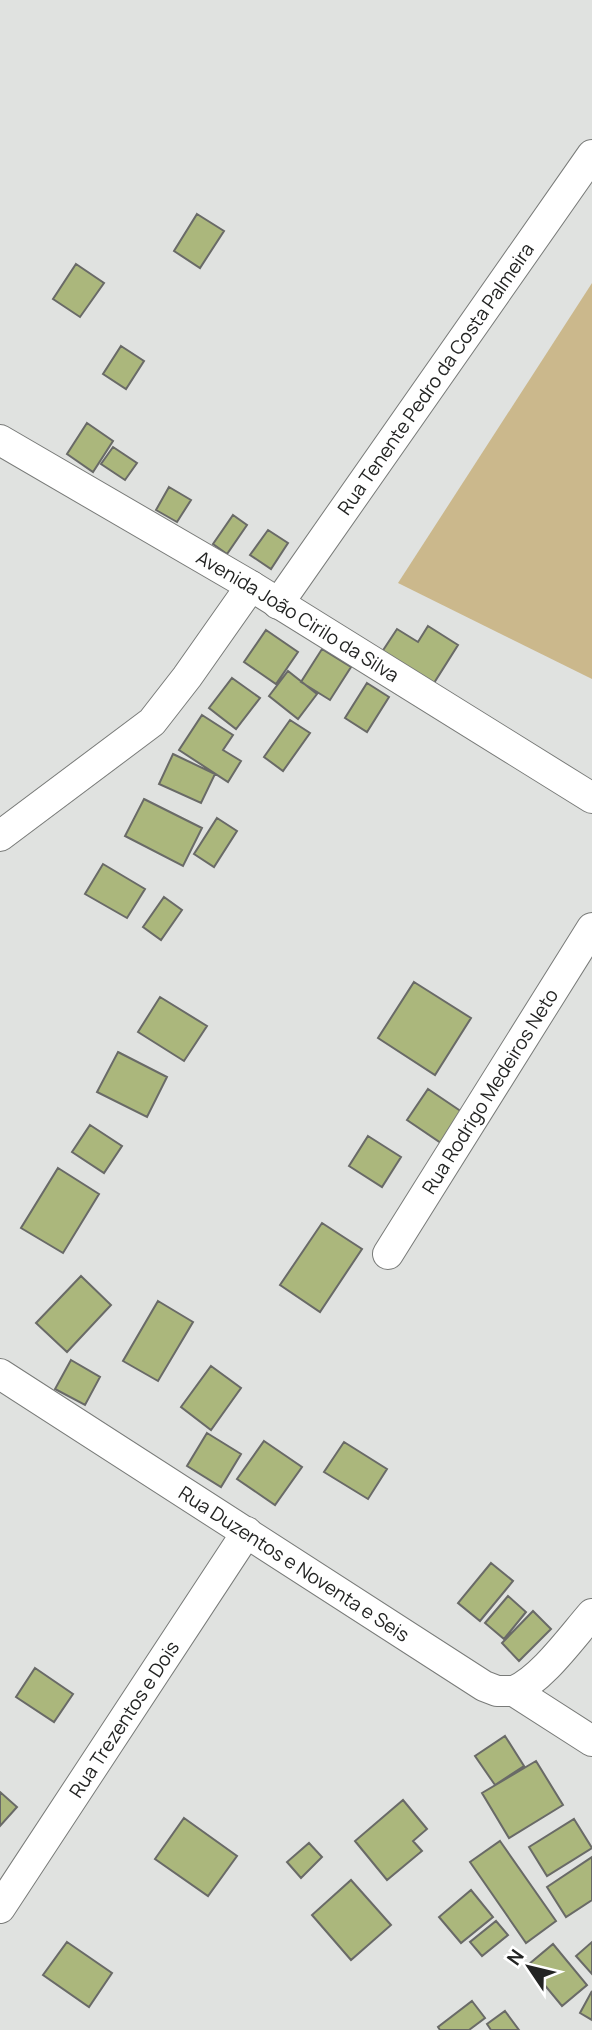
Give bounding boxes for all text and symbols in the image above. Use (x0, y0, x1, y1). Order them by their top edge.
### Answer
street label: Rua Tenente Pedro da Costa Palmeira (331, 237, 540, 520)
street label: Avenida João Cirilo da Silva (192, 544, 404, 688)
street label: Rua Rodrigo Medeiros Neto (416, 984, 564, 1199)
street label: Rua Duzentos e Noventa e Seis (174, 1480, 415, 1648)
street label: Rua Trezentos e Dois (63, 1636, 185, 1803)
north arrow (494, 1932, 564, 2002)
text: N (501, 1944, 530, 1970)

